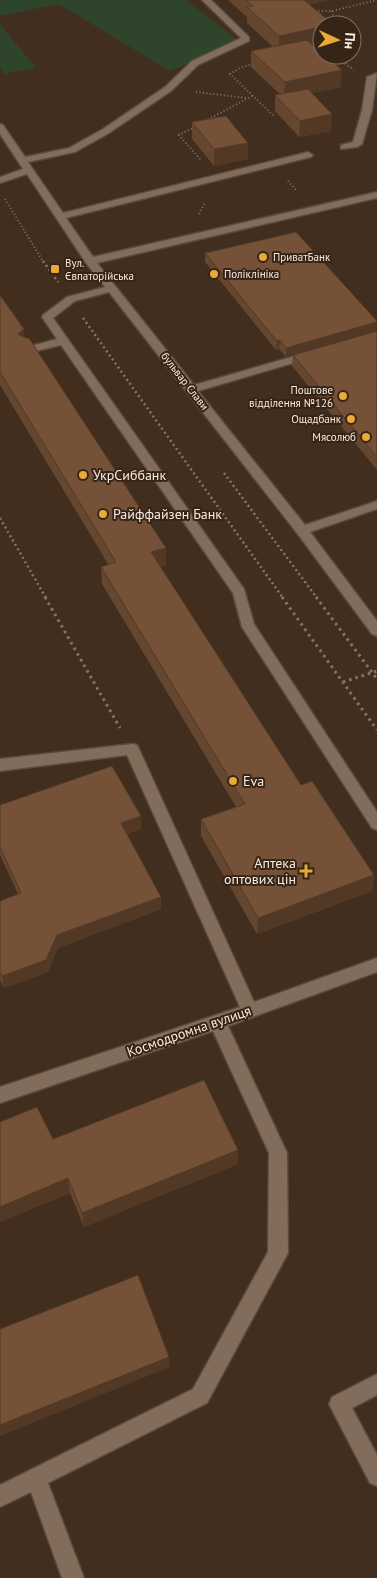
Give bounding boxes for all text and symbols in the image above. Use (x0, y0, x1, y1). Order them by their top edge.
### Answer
north arrow (312, 15, 362, 65)
text: Пн (340, 32, 360, 50)
place label: ПриватБанк (273, 250, 331, 264)
marker: ПриватБанк (257, 251, 269, 263)
place label: Вул. Євпаторійська (65, 256, 134, 283)
marker: Вул. Євпаторійська (49, 263, 61, 275)
place label: Поліклініка (224, 267, 279, 281)
marker: Поліклініка (208, 268, 220, 280)
street label: бульвар Слави (158, 349, 212, 413)
place label: Поштове відділення №126 (249, 383, 333, 410)
marker: Поштове відділення №126 (337, 390, 349, 402)
place label: Ощадбанк (291, 412, 342, 426)
marker: Ощадбанк (345, 413, 357, 425)
place label: Мясолюб (312, 430, 356, 444)
marker: Мясолюб (360, 431, 372, 443)
place label: УкрСиббанк (93, 466, 166, 484)
marker: УкрСиббанк (77, 469, 89, 481)
place label: Райффайзен Банк (113, 505, 222, 523)
marker: Райффайзен Банк (97, 508, 109, 520)
place label: Eva (243, 772, 264, 790)
marker: Eva (227, 775, 239, 787)
place label: Аптека оптових цін (224, 854, 296, 888)
marker: Аптека оптових цін (300, 865, 312, 877)
street label: Космодромна вулиця (125, 1001, 253, 1061)

